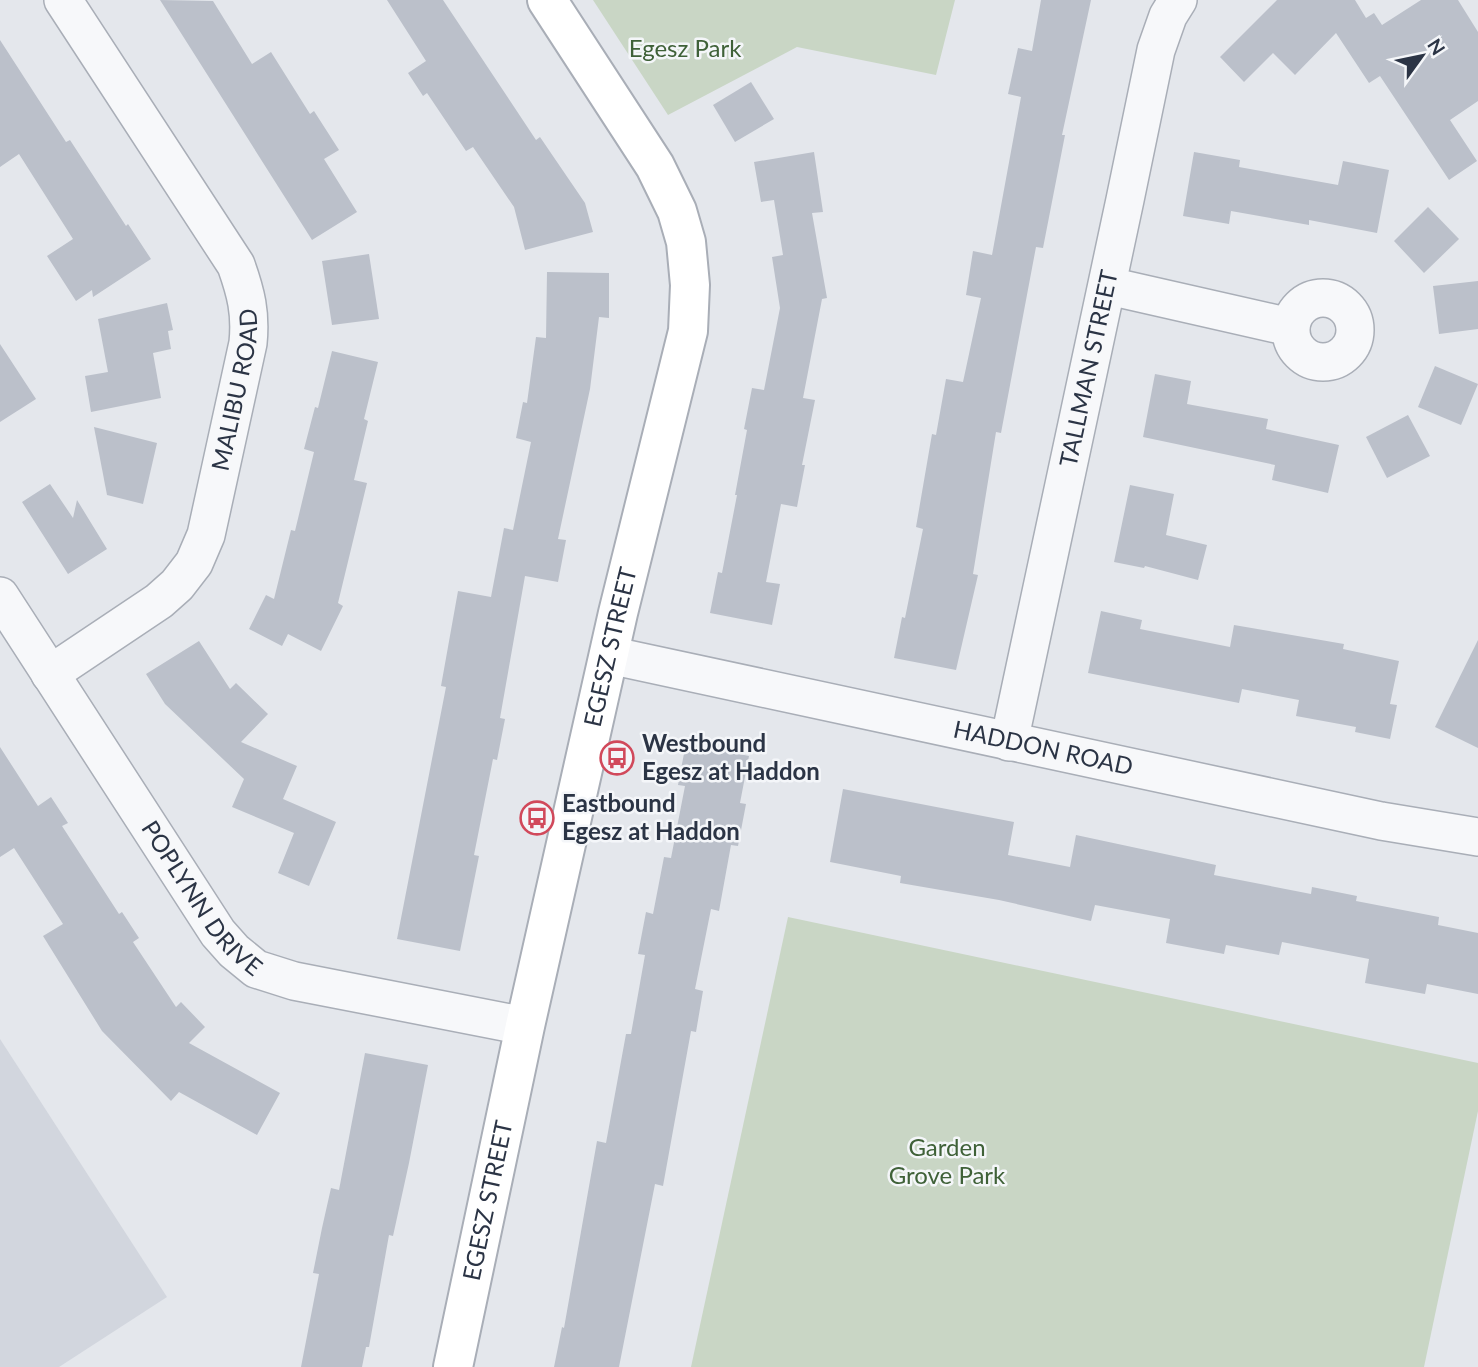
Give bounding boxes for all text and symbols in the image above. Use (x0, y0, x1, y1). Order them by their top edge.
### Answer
north arrow (1387, 21, 1457, 91)
park label: Egesz Park (629, 33, 742, 62)
text: N (1423, 34, 1450, 59)
street label: TALLMAN STREET (1052, 267, 1123, 469)
street label: MALIBU ROAD (204, 308, 262, 473)
street label: EGESZ STREET (577, 564, 642, 729)
street label: HADDON ROAD (951, 713, 1136, 780)
place label: Westbound Egesz at Haddon (642, 728, 820, 785)
bus stop icon: Westbound Egesz at Haddon (598, 739, 636, 777)
place label: Eastbound Egesz at Haddon (562, 788, 740, 845)
bus stop icon: Eastbound Egesz at Haddon (518, 799, 556, 837)
street label: POPLYNN DRIVE (136, 815, 269, 981)
street label: EGESZ STREET (456, 1118, 518, 1283)
park label: Garden Grove Park (889, 1132, 1006, 1189)

